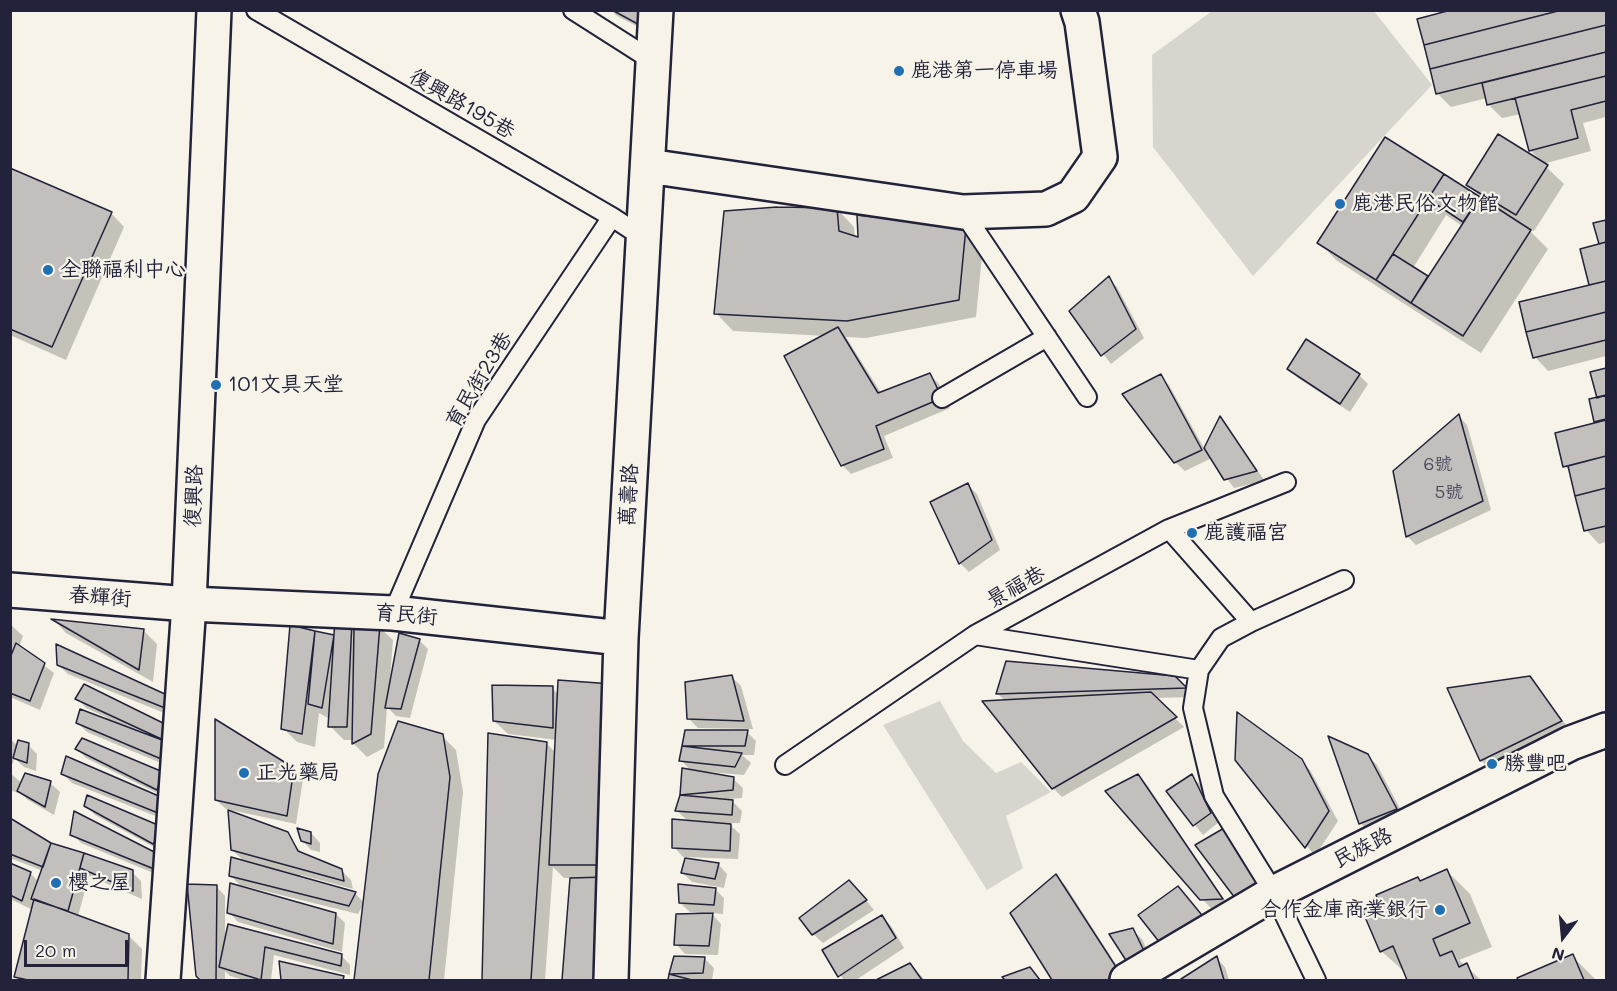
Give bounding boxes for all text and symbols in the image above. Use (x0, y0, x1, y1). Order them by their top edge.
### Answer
place label: 鹿港第一停車場 (911, 58, 1058, 84)
street label: 復興路195巷 (405, 64, 519, 144)
marker: 鹿港第一停車場 (892, 64, 906, 78)
place label: 鹿港民俗文物館 (1352, 191, 1499, 217)
marker: 鹿港民俗文物館 (1333, 197, 1347, 211)
place label: 全聯福利中心 (60, 257, 186, 283)
marker: 全聯福利中心 (41, 263, 55, 277)
street label: 育民街23巷 (440, 327, 518, 433)
place label: 101文具天堂 (228, 372, 344, 398)
marker: 101文具天堂 (209, 378, 223, 392)
house number: 6號 (1424, 453, 1452, 475)
street label: 萬壽路 (615, 463, 643, 527)
street label: 復興路 (180, 464, 208, 528)
house number: 5號 (1435, 481, 1463, 503)
place label: 鹿護福宮 (1204, 520, 1288, 546)
marker: 鹿護福宮 (1185, 526, 1199, 540)
street label: 景福巷 (982, 561, 1050, 613)
street label: 春輝街 (68, 582, 132, 612)
street label: 育民街 (374, 600, 438, 630)
place label: 勝豐吧 (1504, 751, 1567, 777)
marker: 勝豐吧 (1485, 757, 1499, 771)
place label: 正光藥局 (256, 760, 340, 786)
marker: 正光藥局 (237, 766, 251, 780)
street label: 民族路 (1329, 822, 1397, 874)
place label: 櫻之屋 (68, 870, 131, 896)
marker: 櫻之屋 (49, 876, 63, 890)
place label: 合作金庫商業銀行 (1260, 897, 1428, 923)
marker: 合作金庫商業銀行 (1433, 903, 1447, 917)
north arrow (1533, 907, 1593, 967)
scale bar (27, 928, 130, 966)
text: 20 m (35, 938, 76, 962)
text: N (1549, 943, 1567, 967)

